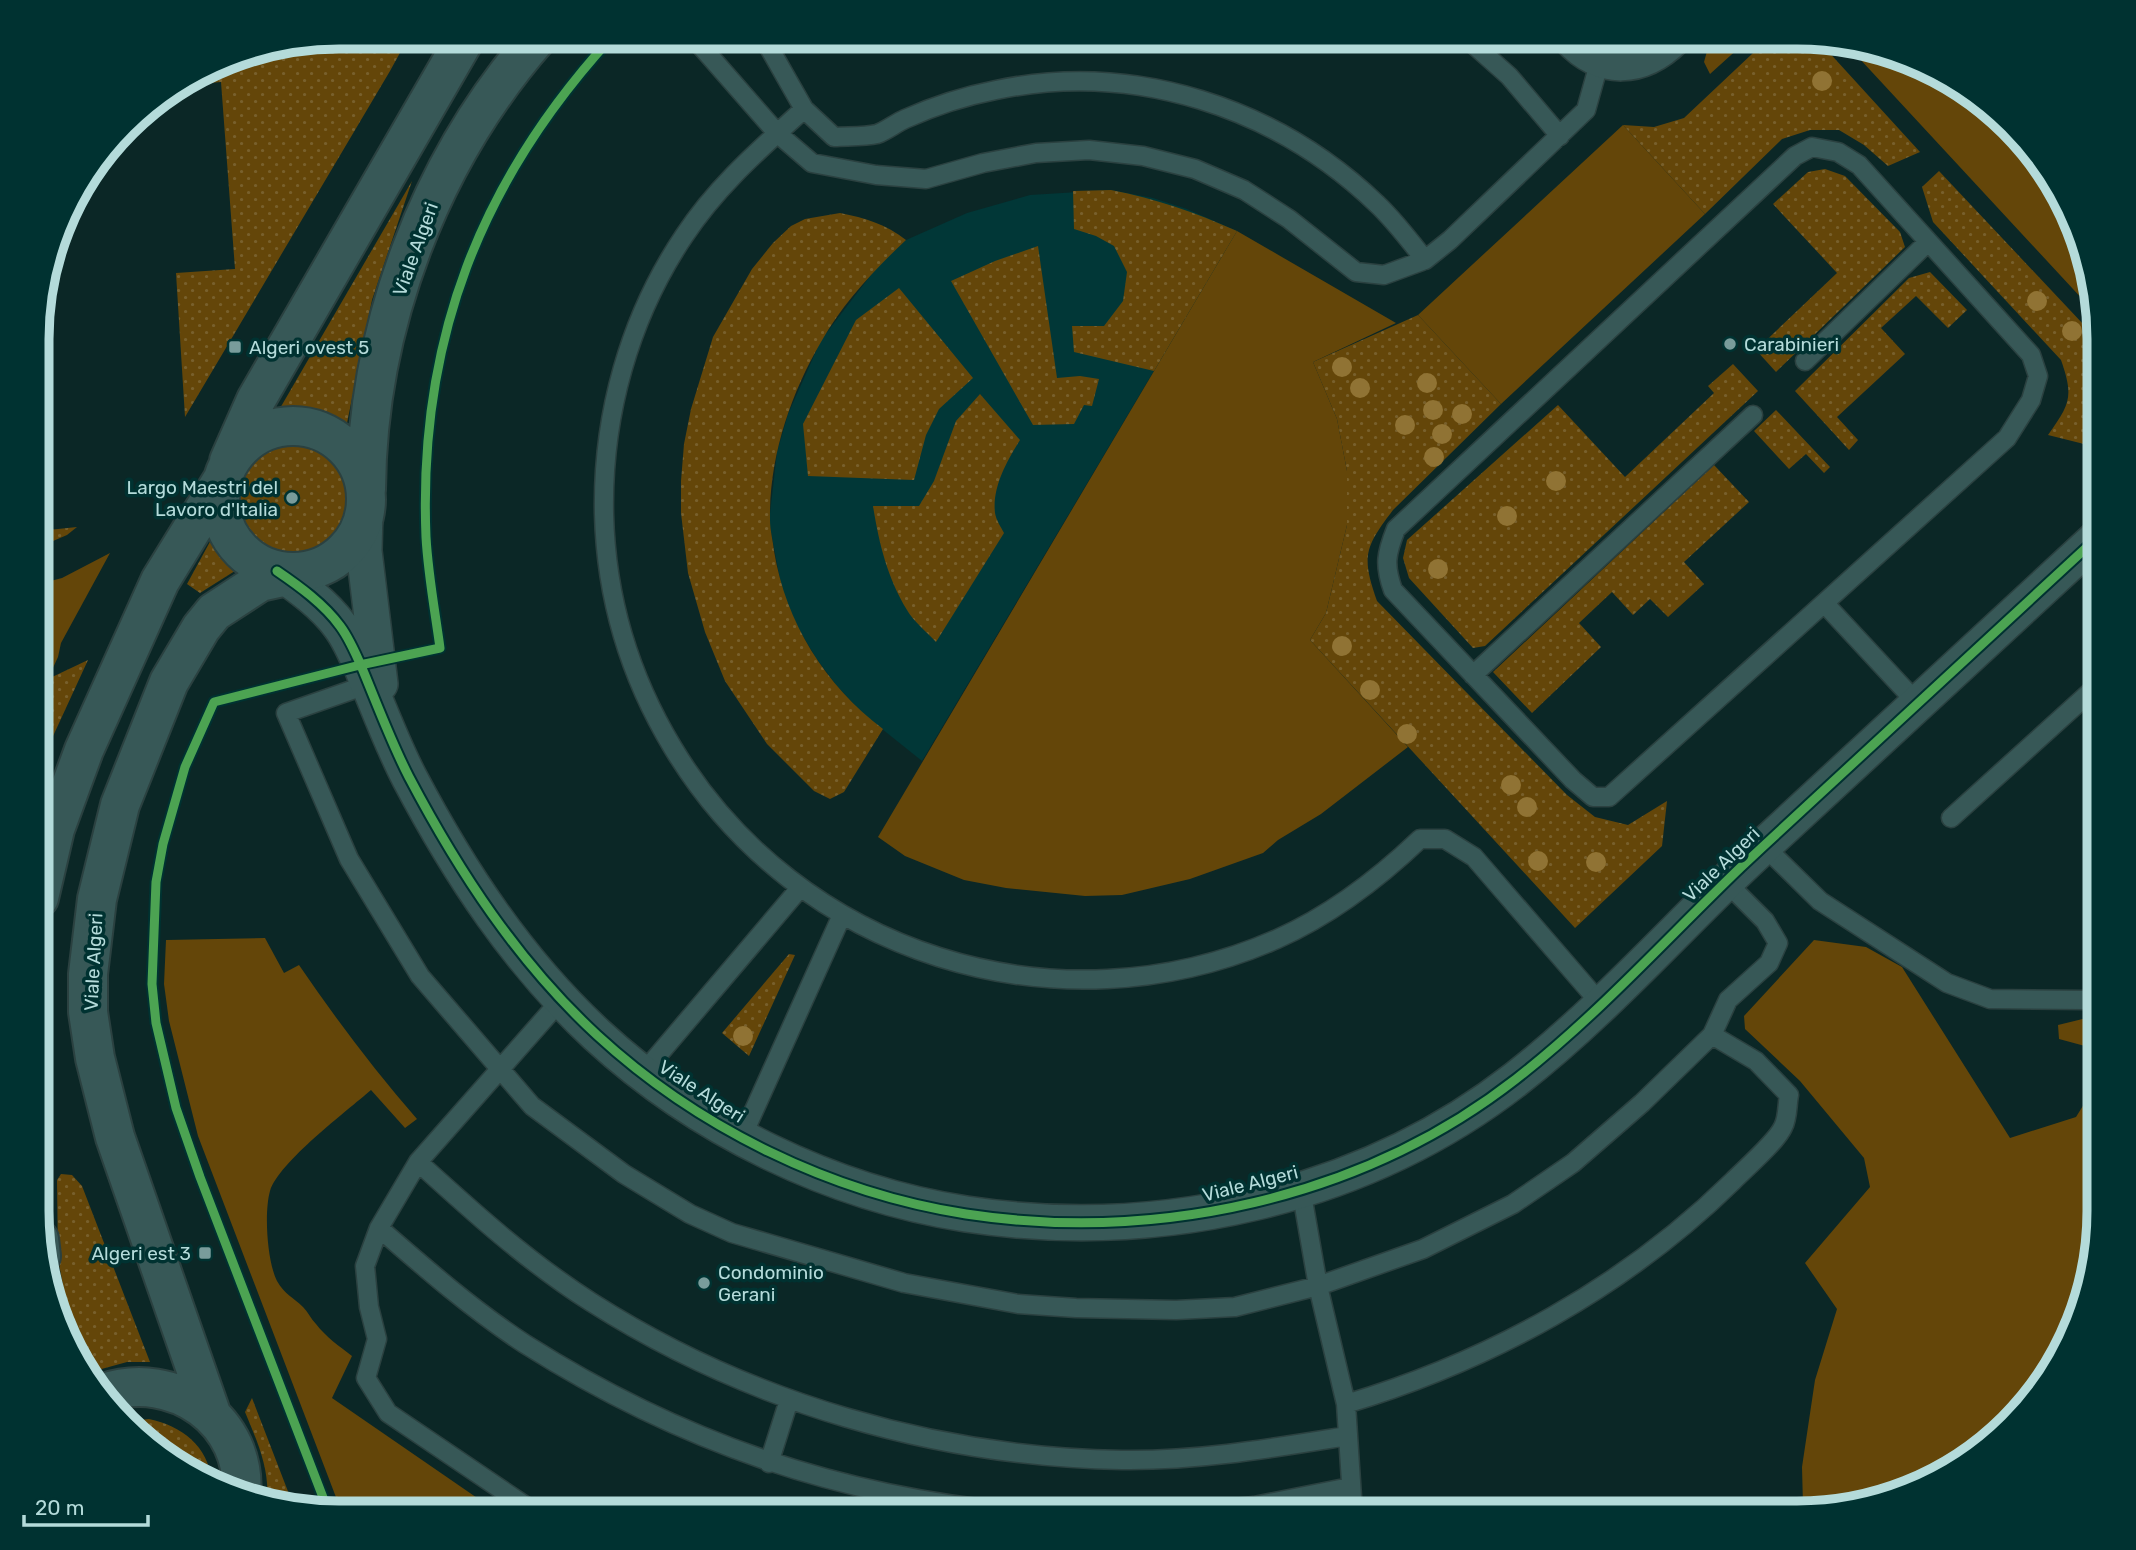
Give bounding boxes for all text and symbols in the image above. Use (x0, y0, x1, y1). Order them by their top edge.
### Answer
street label: Viale Algeri (388, 199, 443, 299)
place label: Carabinieri (1744, 333, 1839, 356)
place label: Algeri ovest 5 (249, 336, 369, 359)
marker: Carabinieri (1722, 336, 1738, 352)
marker: Algeri ovest 5 (227, 339, 243, 355)
place label: Largo Maestri del Lavoro d'Italia (127, 476, 278, 521)
marker: Largo Maestri del Lavoro d'Italia (284, 490, 300, 506)
street label: Viale Algeri (1678, 822, 1765, 907)
street label: Viale Algeri (79, 912, 108, 1012)
street label: Viale Algeri (654, 1055, 749, 1128)
street label: Viale Algeri (1200, 1160, 1300, 1207)
place label: Algeri est 3 (91, 1242, 191, 1265)
marker: Algeri est 3 (197, 1245, 213, 1261)
place label: Condominio Gerani (718, 1261, 824, 1306)
marker: Condominio Gerani (696, 1275, 712, 1291)
scale bar (24, 1484, 149, 1528)
text: 20 m (35, 1495, 84, 1520)

